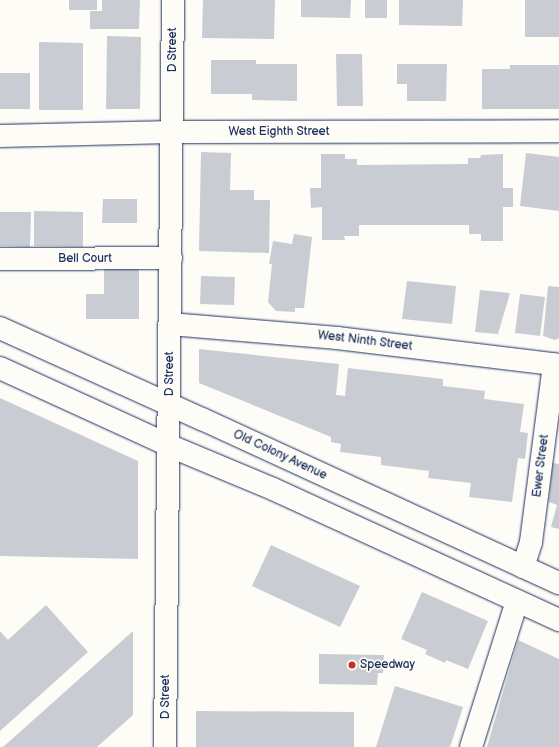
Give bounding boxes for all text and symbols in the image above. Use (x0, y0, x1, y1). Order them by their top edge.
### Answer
street label: D Street (166, 28, 180, 72)
street label: West Eighth Street (228, 125, 330, 139)
street label: Bell Court (58, 252, 112, 266)
street label: West Ninth Street (317, 328, 413, 354)
street label: D Street (163, 352, 177, 396)
street label: Old Colony Avenue (231, 427, 329, 483)
street label: Ewer Street (530, 434, 552, 498)
place label: Speedway (360, 658, 415, 672)
marker: Speedway (347, 660, 357, 670)
street label: D Street (159, 675, 173, 719)

